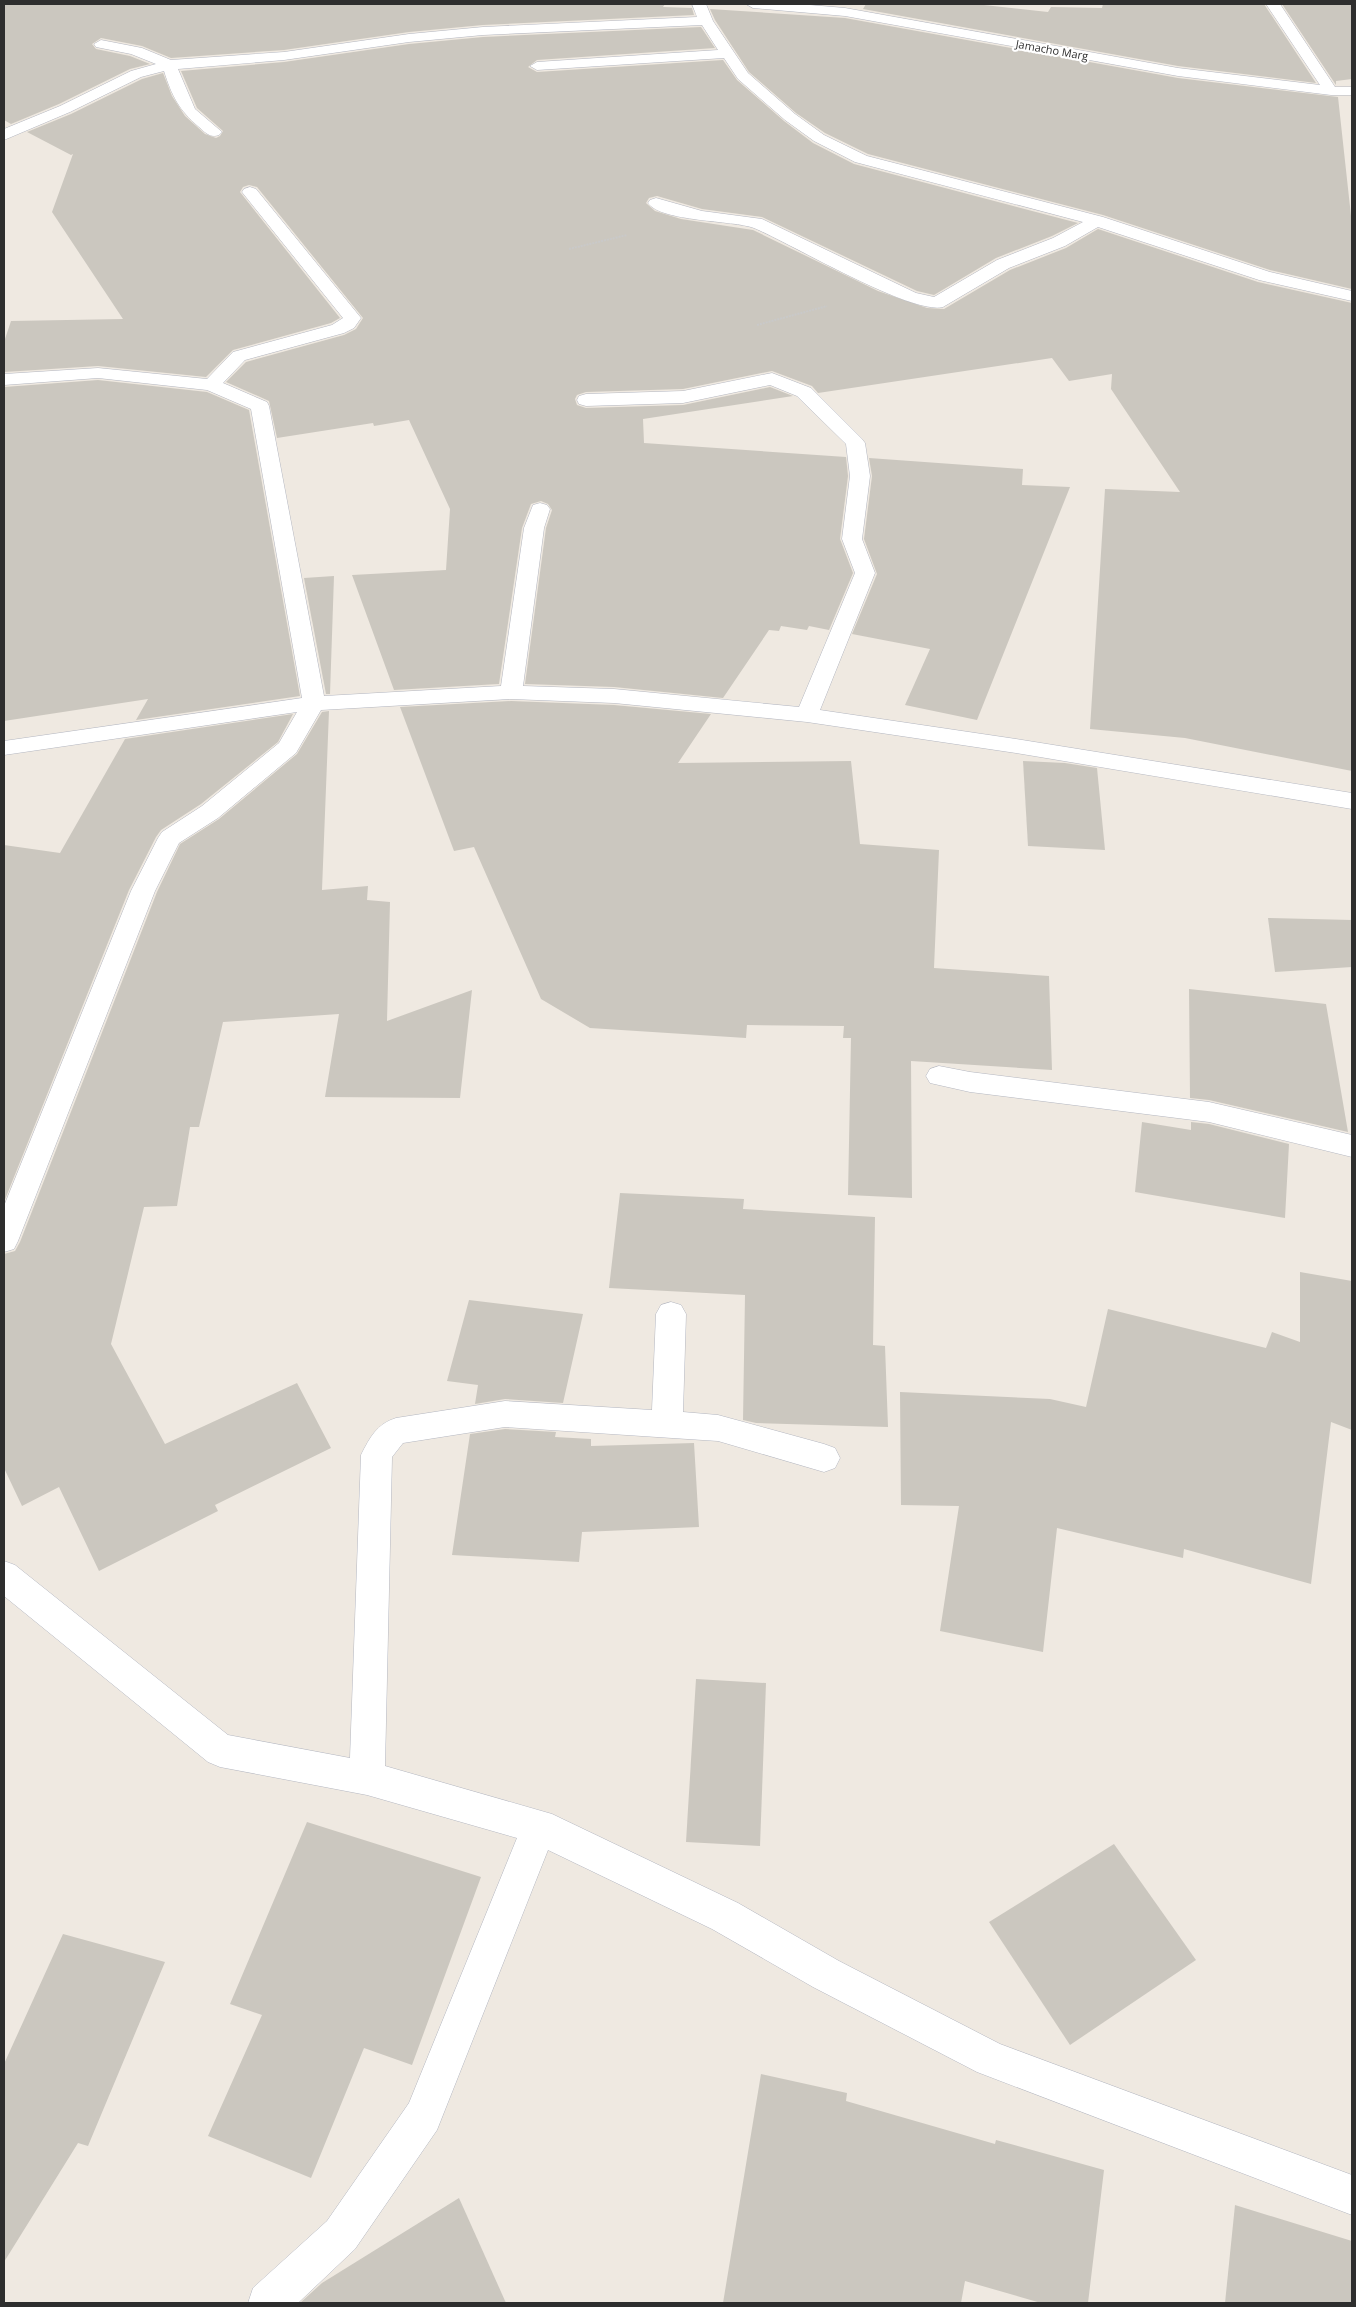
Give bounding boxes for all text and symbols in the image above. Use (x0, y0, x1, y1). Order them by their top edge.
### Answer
street label: Jamacho Marg (1014, 36, 1090, 63)

